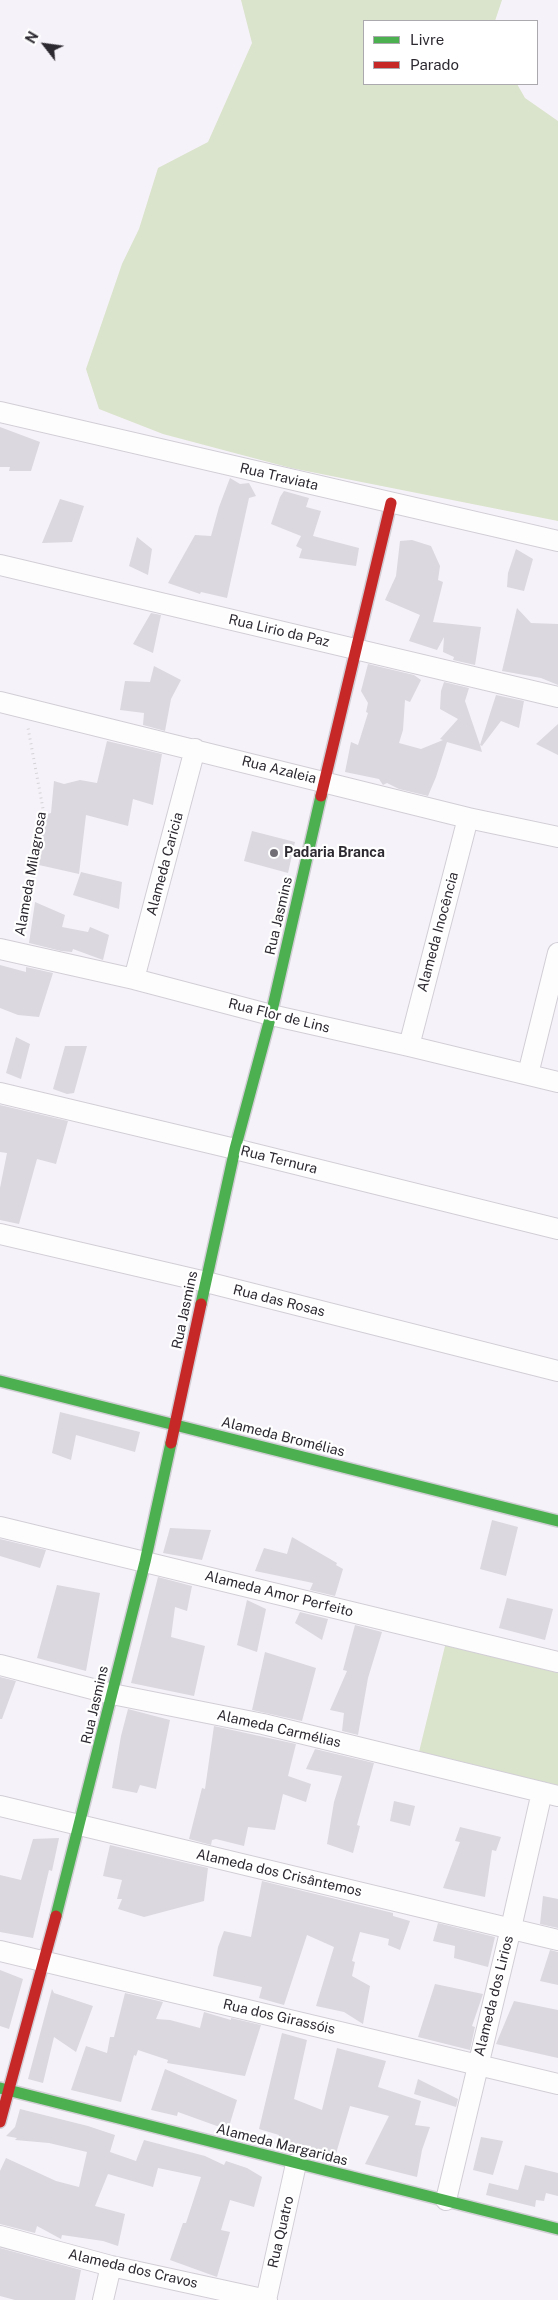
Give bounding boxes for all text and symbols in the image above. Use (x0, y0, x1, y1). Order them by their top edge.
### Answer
north arrow (20, 20, 70, 70)
legend (363, 20, 538, 85)
text: N (22, 29, 42, 46)
text: Livre (410, 31, 444, 48)
text: Parado (410, 56, 459, 73)
street label: Rua Traviata (238, 460, 320, 494)
street label: Rua Lirio da Paz (227, 611, 331, 651)
street label: Rua Azaleia (240, 753, 318, 787)
street label: Alameda Milagrosa (12, 810, 50, 938)
street label: Alameda Caricia (143, 810, 187, 918)
place label: Padaria Branca (284, 845, 385, 861)
marker: Padaria Branca (268, 847, 280, 859)
street label: Alameda Inocência (414, 870, 462, 994)
street label: Rua Jasmins (262, 875, 296, 957)
street label: Rua Flor de Lins (226, 995, 332, 1037)
street label: Rua Ternura (239, 1142, 319, 1178)
street label: Rua Jasmins (169, 1269, 201, 1351)
street label: Rua das Rosas (231, 1281, 327, 1321)
street label: Alameda Bromélias (220, 1414, 346, 1460)
street label: Alameda Amor Perfeito (203, 1567, 355, 1621)
street label: Rua Jasmins (78, 1664, 112, 1746)
street label: Alameda Carmélias (215, 1707, 343, 1751)
street label: Alameda dos Crisântemos (195, 1846, 363, 1900)
street label: Alameda dos Lirios (471, 1934, 517, 2058)
street label: Rua dos Girassóis (221, 1996, 337, 2038)
street label: Alameda Margaridas (214, 2121, 350, 2169)
street label: Rua Quatro (265, 2194, 297, 2270)
street label: Alameda dos Cravos (67, 2246, 199, 2292)

